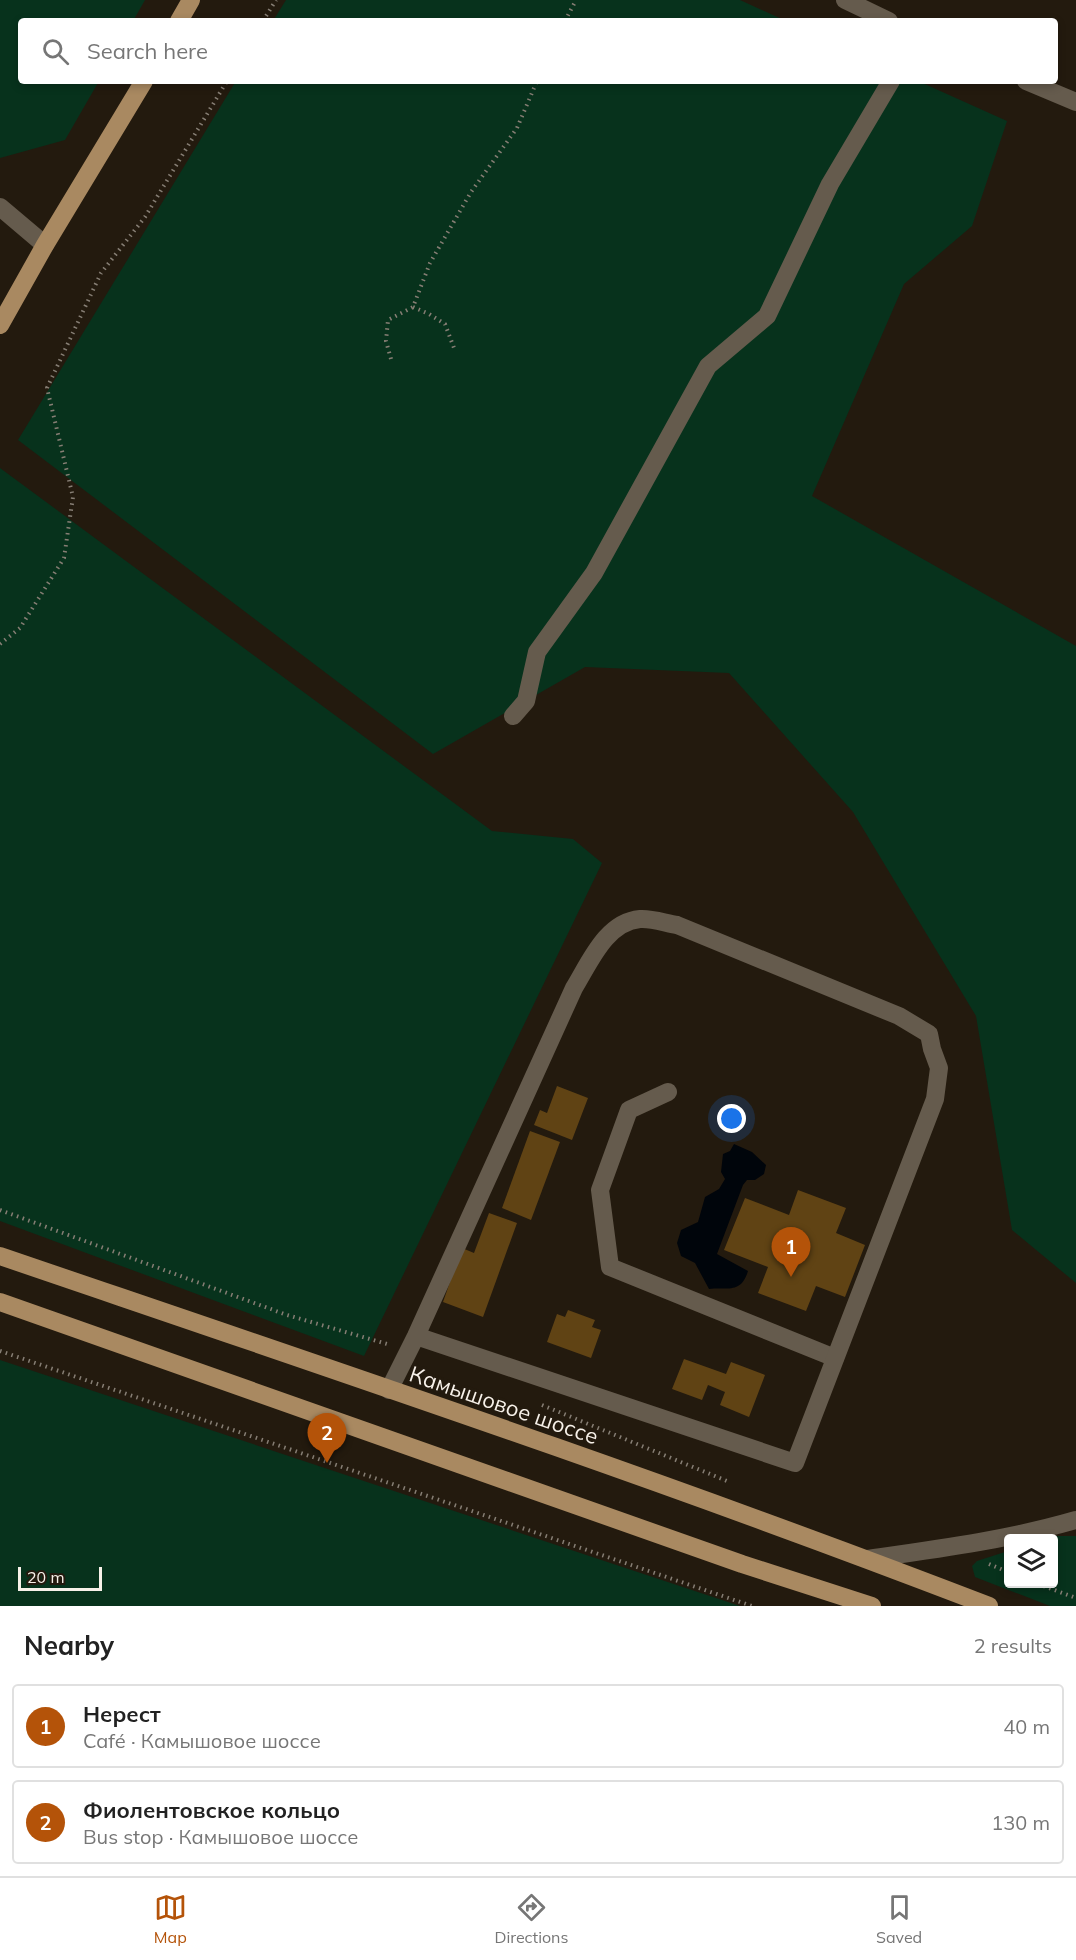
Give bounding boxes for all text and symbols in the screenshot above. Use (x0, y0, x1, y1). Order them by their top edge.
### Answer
search box (18, 18, 1058, 84)
icon: search (39, 35, 72, 68)
text: Search here (87, 37, 208, 65)
your location (717, 1104, 746, 1133)
pin: 1 (772, 1228, 810, 1277)
street label: Камышовое шоссе (406, 1360, 602, 1450)
pin: 2 (308, 1414, 346, 1463)
map controls (1004, 1534, 1058, 1588)
button: layers (1004, 1534, 1058, 1588)
scale bar (18, 1564, 102, 1592)
text: 20 m (27, 1567, 64, 1587)
text: Nearby (24, 1629, 114, 1662)
text: 2 results (974, 1633, 1052, 1658)
text: Нерест (83, 1700, 161, 1728)
text: 1 (40, 1714, 52, 1739)
text: 40 m (1003, 1714, 1050, 1739)
text: Café · Камышовое шоссе (83, 1728, 321, 1753)
text: Фиолентовское кольцо (83, 1796, 340, 1824)
text: 2 (40, 1810, 52, 1835)
text: 130 m (991, 1810, 1050, 1835)
text: Bus stop · Камышовое шоссе (83, 1824, 358, 1849)
tab: Map (154, 1891, 187, 1947)
tab: Directions (494, 1891, 568, 1947)
tab: Saved (876, 1891, 922, 1947)

